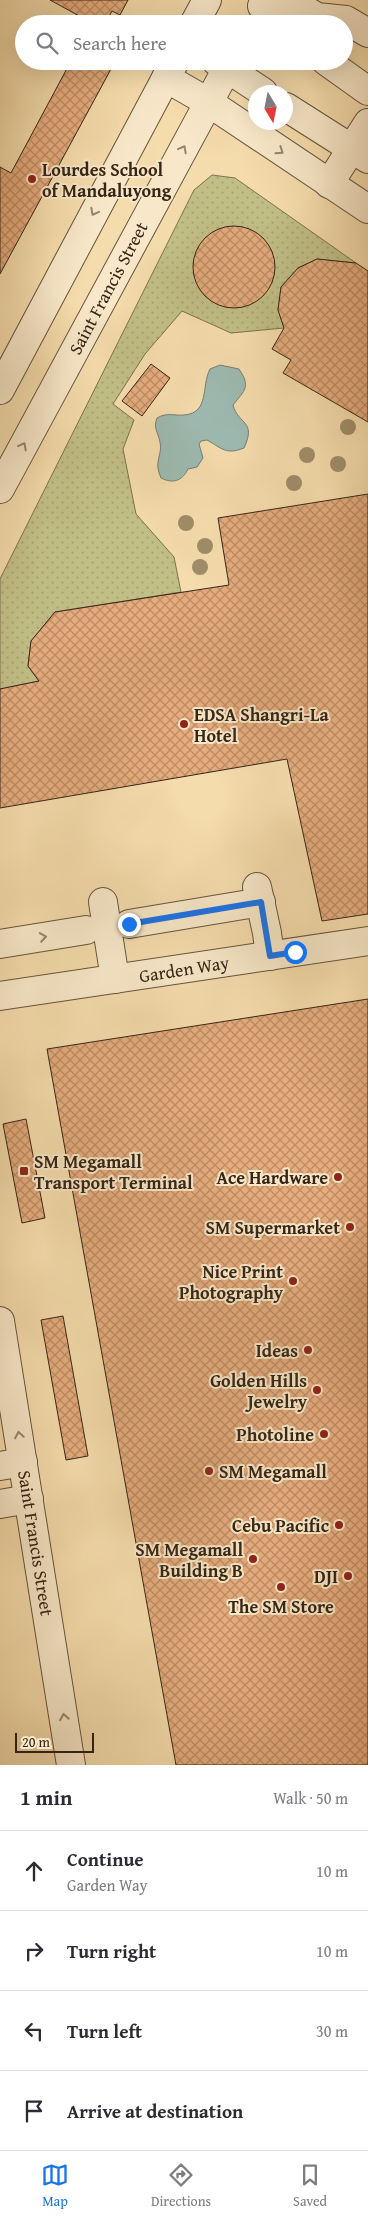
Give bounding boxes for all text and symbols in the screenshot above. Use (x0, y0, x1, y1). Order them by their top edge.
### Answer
search box (15, 15, 353, 70)
icon: search (33, 29, 61, 57)
text: Search here (73, 29, 167, 57)
north arrow (248, 85, 293, 130)
one-way arrow (176, 145, 186, 154)
one-way arrow (275, 145, 284, 154)
place label: Lourdes School of Mandaluyong (42, 156, 172, 204)
marker: Lourdes School of Mandaluyong (26, 173, 38, 185)
one-way arrow (90, 207, 100, 216)
street label: Saint Francis Street (62, 216, 155, 359)
one-way arrow (17, 443, 27, 452)
place label: EDSA Shangri-La Hotel (194, 701, 329, 749)
marker: EDSA Shangri-La Hotel (178, 718, 190, 730)
route end (118, 913, 141, 936)
one-way arrow (39, 932, 47, 943)
route start (284, 941, 307, 964)
street label: Garden Way (137, 949, 231, 989)
place label: SM Megamall Transport Terminal (34, 1148, 193, 1196)
place label: Ace Hardware (216, 1164, 328, 1191)
marker: SM Megamall Transport Terminal (18, 1165, 30, 1177)
marker: Ace Hardware (332, 1171, 344, 1183)
place label: SM Supermarket (206, 1214, 340, 1241)
marker: SM Supermarket (344, 1221, 356, 1233)
place label: Nice Print Photography (179, 1258, 284, 1306)
marker: Nice Print Photography (287, 1275, 299, 1287)
place label: Ideas (256, 1337, 298, 1364)
marker: Ideas (302, 1344, 314, 1356)
place label: Golden Hills Jewelry (210, 1367, 308, 1415)
marker: Golden Hills Jewelry (311, 1384, 323, 1396)
place label: Photoline (236, 1421, 314, 1448)
marker: Photoline (318, 1428, 330, 1440)
one-way arrow (15, 1431, 25, 1440)
place label: SM Megamall (219, 1458, 327, 1485)
marker: SM Megamall (203, 1465, 215, 1477)
street label: Saint Francis Street (11, 1468, 61, 1618)
place label: Cebu Pacific (232, 1512, 329, 1539)
marker: Cebu Pacific (333, 1519, 345, 1531)
place label: SM Megamall Building B (135, 1536, 243, 1584)
marker: SM Megamall Building B (247, 1553, 259, 1565)
place label: DJI (314, 1563, 338, 1590)
marker: DJI (342, 1570, 354, 1582)
marker: The SM Store (275, 1581, 287, 1593)
place label: The SM Store (228, 1593, 334, 1620)
one-way arrow (59, 1712, 69, 1721)
scale bar (15, 1730, 94, 1753)
text: 20 m (22, 1732, 50, 1752)
text: 1 min (20, 1782, 72, 1813)
text: Walk · 50 m (273, 1786, 348, 1810)
text: Continue (67, 1845, 144, 1873)
icon: ahead (20, 1857, 48, 1885)
text: 10 m (316, 1859, 348, 1883)
text: Garden Way (67, 1873, 148, 1897)
icon: right (20, 1937, 48, 1965)
text: Turn right (67, 1937, 156, 1965)
text: 10 m (316, 1939, 348, 1963)
icon: left (20, 2017, 48, 2045)
text: Turn left (67, 2017, 142, 2045)
text: 30 m (316, 2019, 348, 2043)
icon: arrive (20, 2097, 48, 2125)
text: Arrive at destination (67, 2097, 243, 2125)
tab: Map (41, 2161, 69, 2211)
tab: Directions (151, 2161, 211, 2211)
tab: Saved (293, 2161, 327, 2211)

